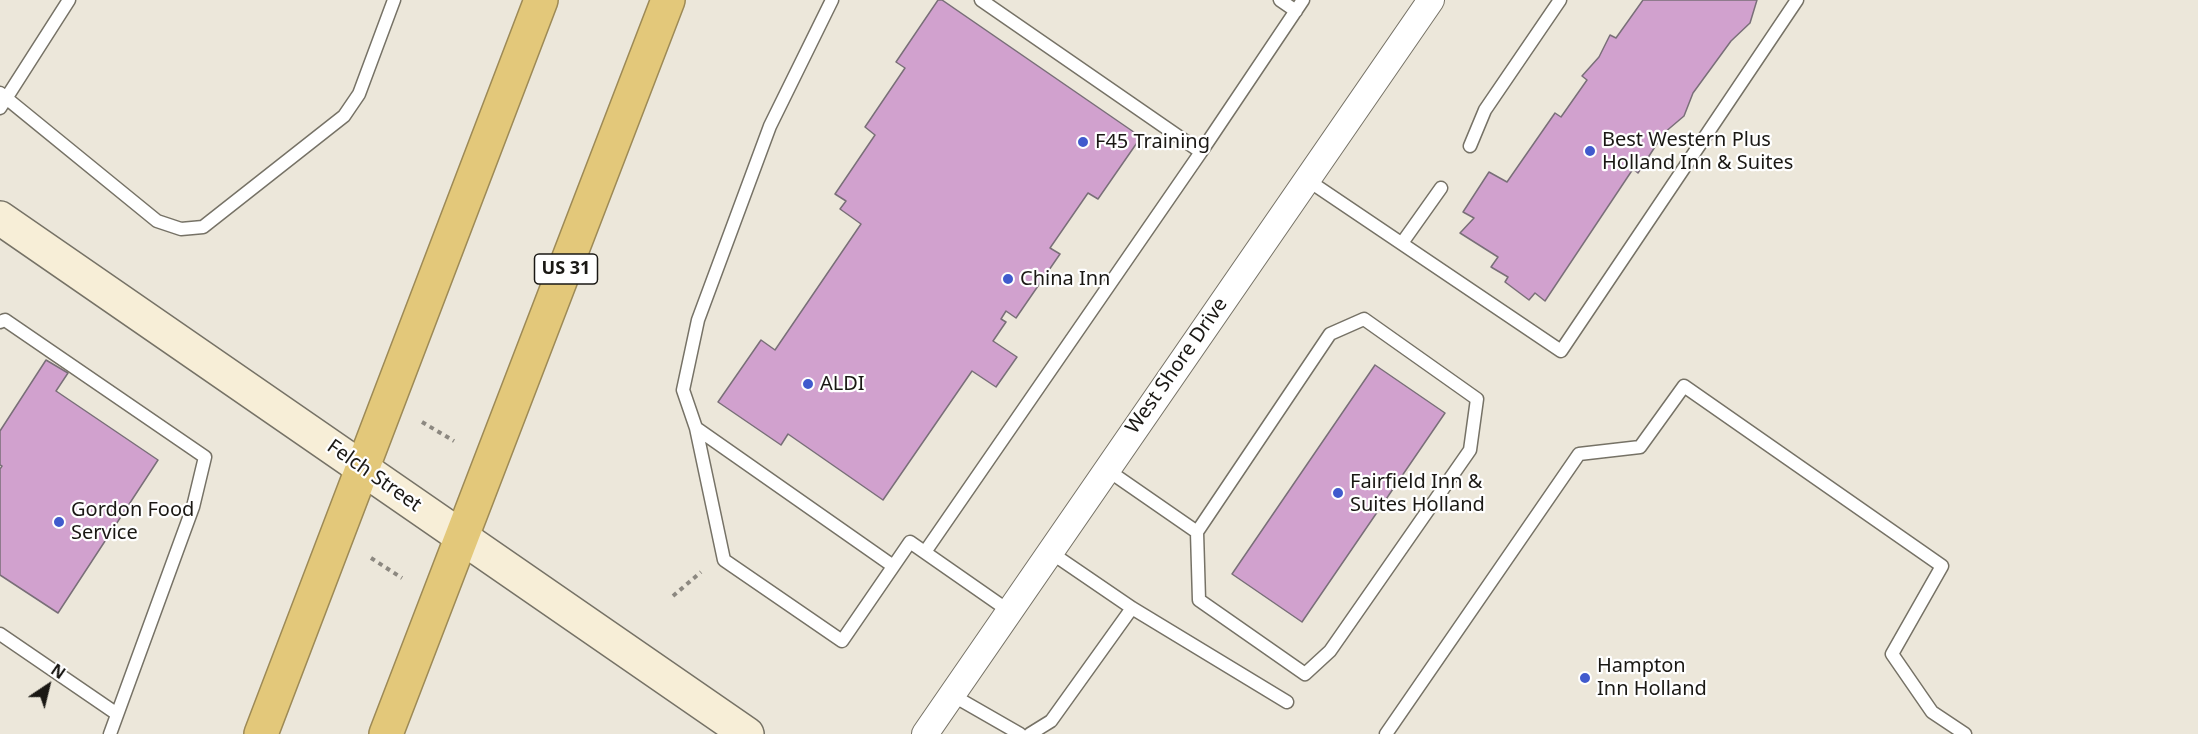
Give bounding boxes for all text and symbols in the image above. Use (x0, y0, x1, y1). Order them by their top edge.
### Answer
place label: Best Western Plus Holland Inn & Suites (1602, 128, 1793, 175)
place label: F45 Training (1095, 130, 1210, 154)
marker: F45 Training (1076, 135, 1090, 149)
marker: Best Western Plus Holland Inn & Suites (1583, 144, 1597, 158)
road number: US 31 (534, 254, 598, 284)
place label: China Inn (1020, 267, 1110, 291)
marker: China Inn (1001, 272, 1015, 286)
street label: West Shore Drive (1121, 293, 1233, 439)
place label: ALDI (820, 372, 865, 396)
marker: ALDI (801, 377, 815, 391)
street label: Felch Street (322, 435, 426, 517)
place label: Fairfield Inn & Suites Holland (1350, 470, 1485, 517)
marker: Fairfield Inn & Suites Holland (1331, 486, 1345, 500)
place label: Gordon Food Service (71, 498, 194, 545)
marker: Gordon Food Service (52, 515, 66, 529)
place label: Hampton Inn Holland (1597, 654, 1707, 701)
north arrow (18, 656, 78, 716)
text: N (47, 659, 70, 684)
marker: Hampton Inn Holland (1578, 671, 1592, 685)

